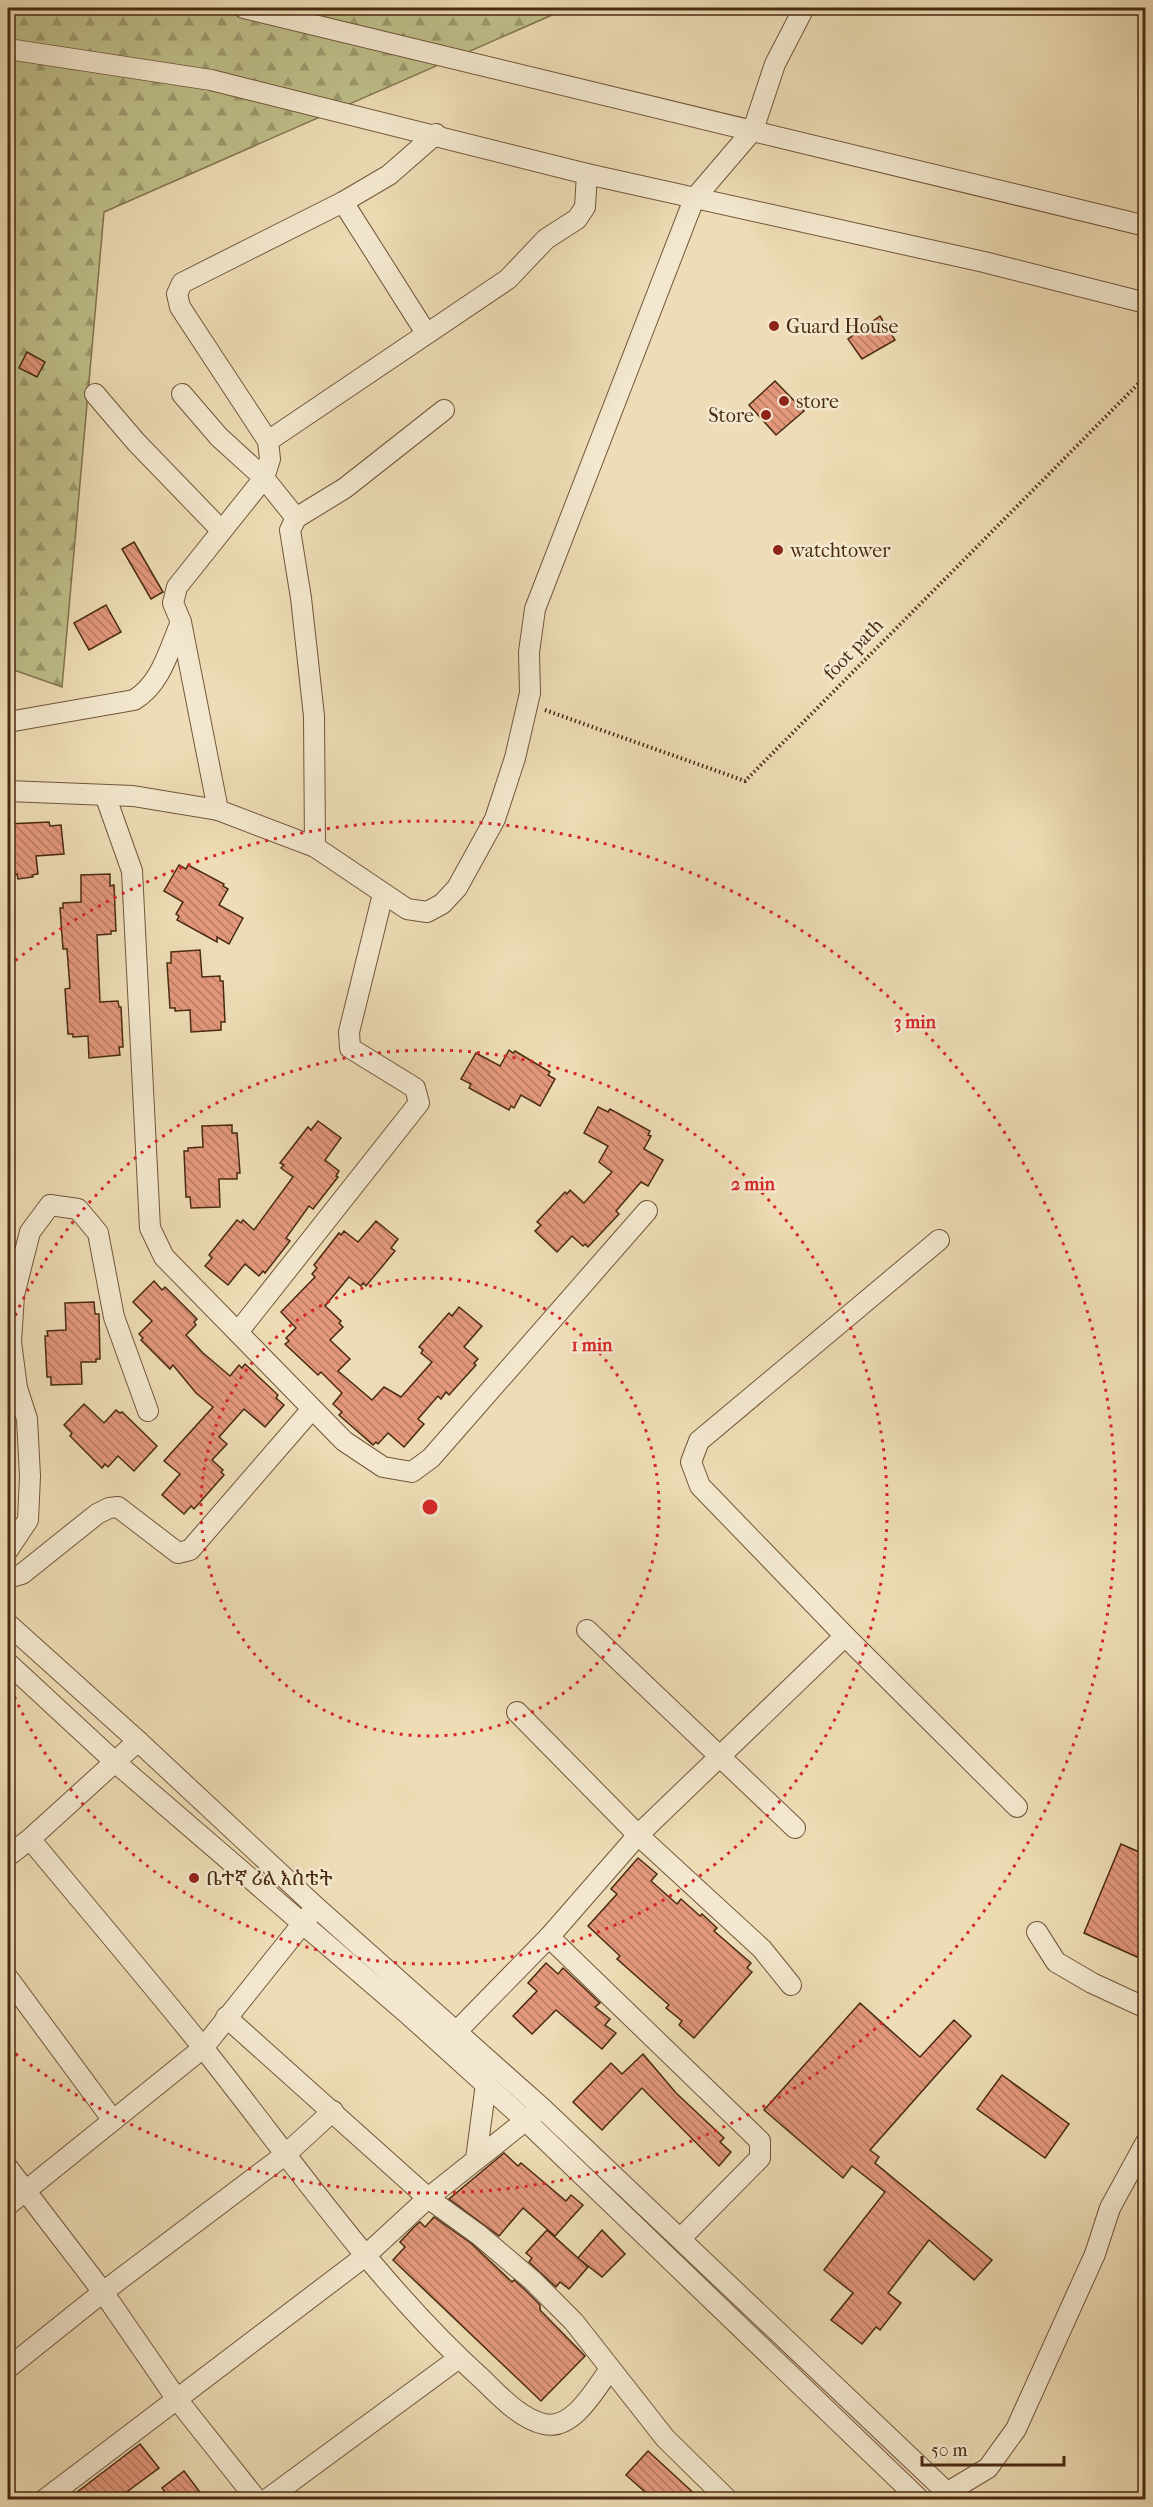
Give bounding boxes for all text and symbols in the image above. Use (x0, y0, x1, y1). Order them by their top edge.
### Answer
place label: Guard House (786, 315, 898, 338)
marker: Guard House (767, 319, 781, 333)
place label: store (796, 390, 839, 413)
marker: store (777, 394, 791, 408)
place label: Store (708, 404, 754, 427)
marker: Store (759, 408, 773, 422)
place label: watchtower (789, 539, 891, 562)
marker: watchtower (771, 543, 785, 557)
street label: foot path (818, 613, 888, 684)
text: 3 min (894, 1012, 937, 1033)
text: 2 min (731, 1174, 775, 1195)
text: 1 min (571, 1335, 613, 1356)
centre of rings (420, 1497, 440, 1517)
place label: ቤተኛ ሪል እስቴት (206, 1867, 332, 1890)
marker: ቤተኛ ሪል እስቴት (187, 1871, 201, 1885)
scale bar (922, 2429, 1064, 2467)
text: 50 m (931, 2440, 968, 2461)

